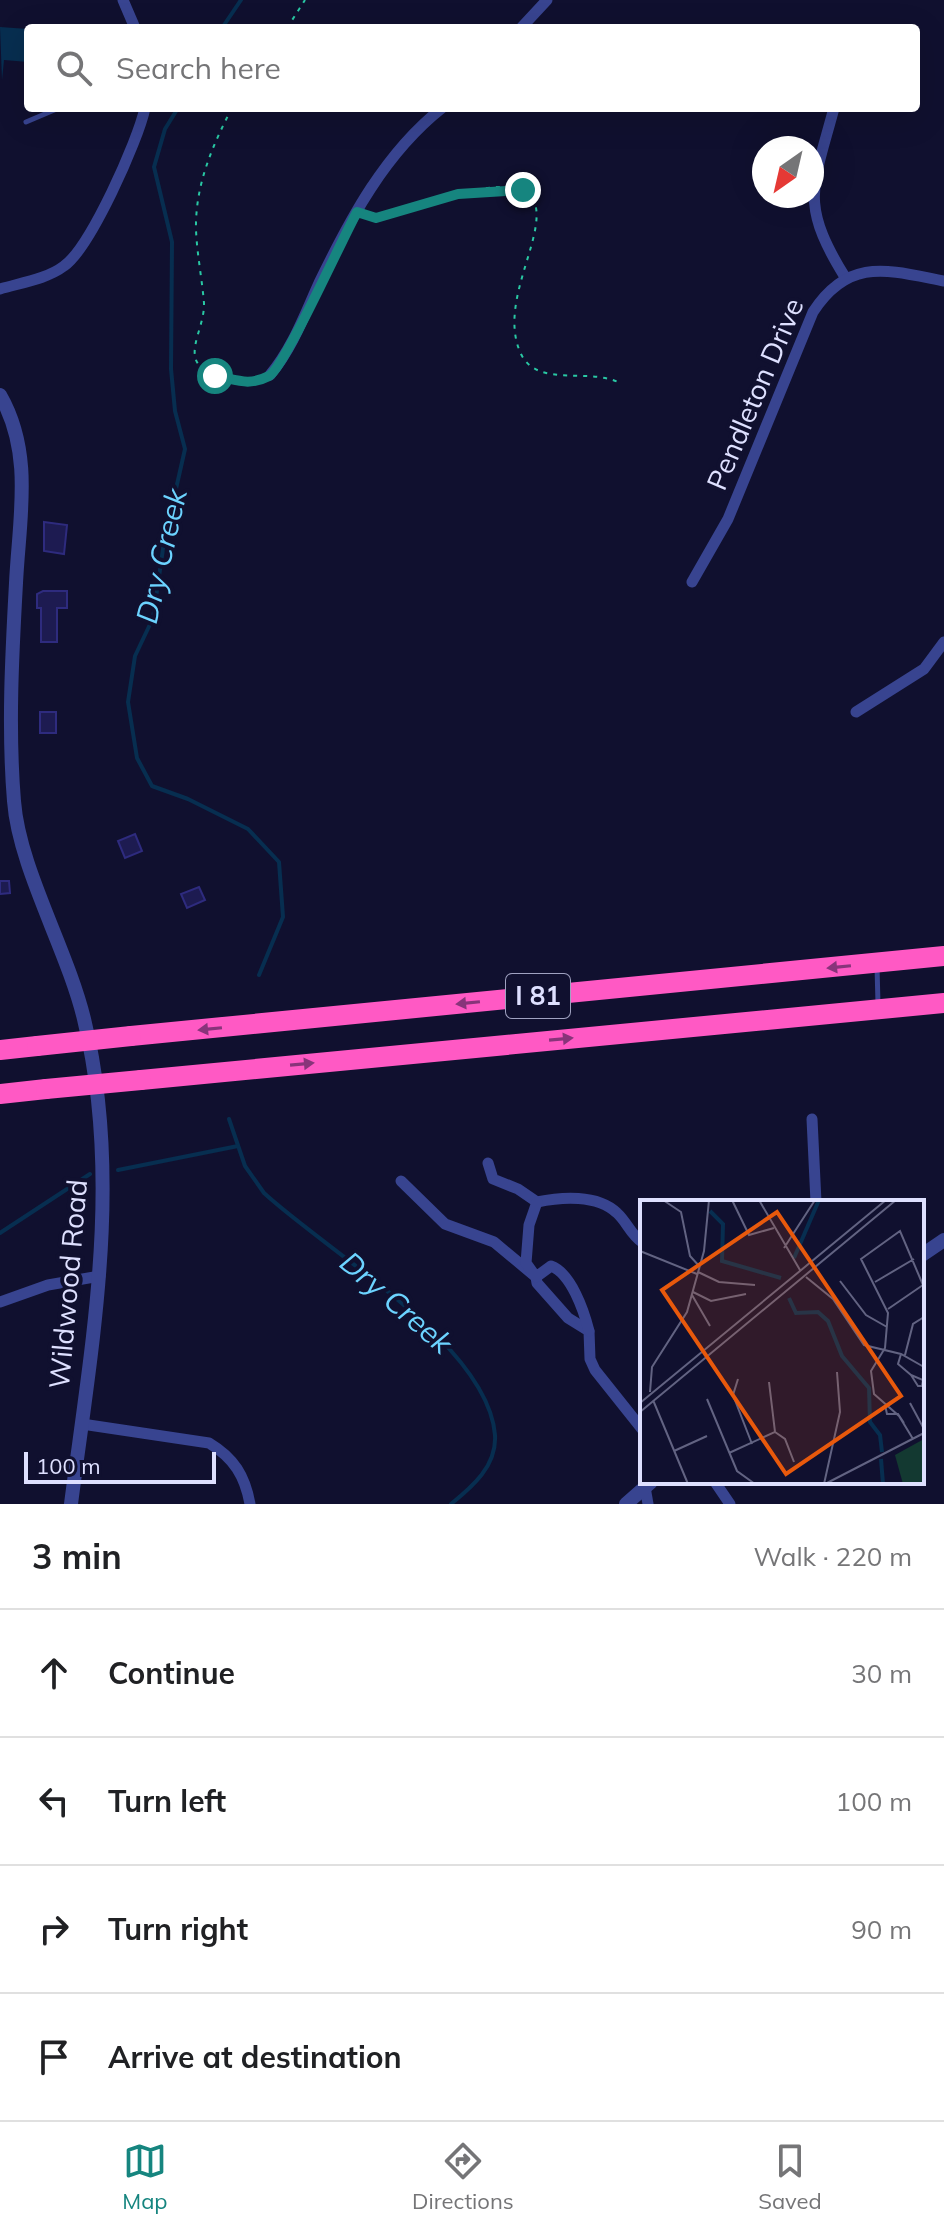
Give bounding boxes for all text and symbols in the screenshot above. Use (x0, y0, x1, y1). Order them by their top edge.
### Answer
search box (24, 24, 920, 112)
icon: search (52, 46, 96, 90)
text: Search here (116, 49, 281, 87)
north arrow (752, 136, 824, 208)
route end (505, 172, 541, 208)
street label: Pendleton Drive (698, 293, 811, 495)
route start (197, 358, 233, 394)
water label: Dry Creek (127, 483, 195, 627)
one-way arrow (826, 960, 851, 973)
road number: I 81 (506, 974, 570, 1018)
one-way arrow (455, 997, 480, 1010)
one-way arrow (197, 1022, 222, 1035)
one-way arrow (549, 1032, 574, 1045)
one-way arrow (290, 1057, 315, 1070)
street label: Wildwood Road (41, 1178, 94, 1390)
inset map (640, 1200, 924, 1484)
water label: Dry Creek (332, 1243, 462, 1363)
scale bar (24, 1448, 216, 1484)
text: 100 m (36, 1452, 101, 1480)
text: 3 min (32, 1535, 122, 1578)
text: Walk · 220 m (753, 1540, 912, 1573)
icon: ahead (32, 1651, 76, 1695)
text: Continue (108, 1654, 235, 1692)
text: 30 m (851, 1657, 912, 1690)
icon: left (32, 1779, 76, 1823)
text: Turn left (108, 1782, 226, 1820)
text: 100 m (836, 1785, 912, 1818)
icon: right (32, 1907, 76, 1951)
text: Turn right (108, 1910, 248, 1948)
text: 90 m (851, 1913, 912, 1946)
icon: arrive (32, 2035, 76, 2079)
text: Arrive at destination (108, 2038, 402, 2076)
tab: Map (122, 2139, 168, 2215)
tab: Directions (412, 2139, 514, 2215)
tab: Saved (758, 2139, 822, 2215)

